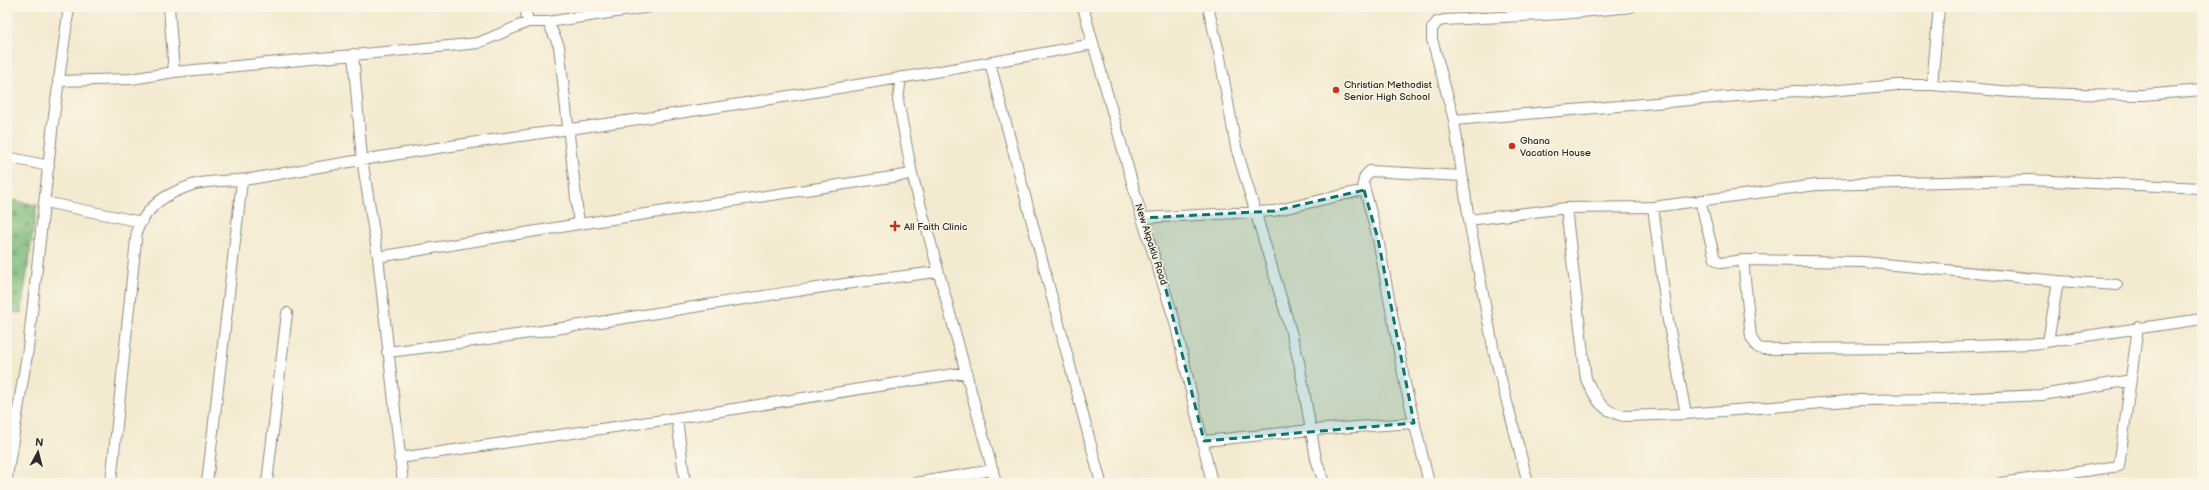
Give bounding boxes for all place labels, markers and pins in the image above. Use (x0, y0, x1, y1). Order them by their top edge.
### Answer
place label: Christian Methodist Senior High School (1344, 79, 1432, 103)
marker: Christian Methodist Senior High School (1331, 85, 1341, 95)
place label: Ghana Vacation House (1520, 135, 1591, 159)
marker: Ghana Vacation House (1507, 141, 1517, 151)
marker: All Faith Clinic (889, 220, 901, 232)
place label: All Faith Clinic (904, 221, 967, 233)

